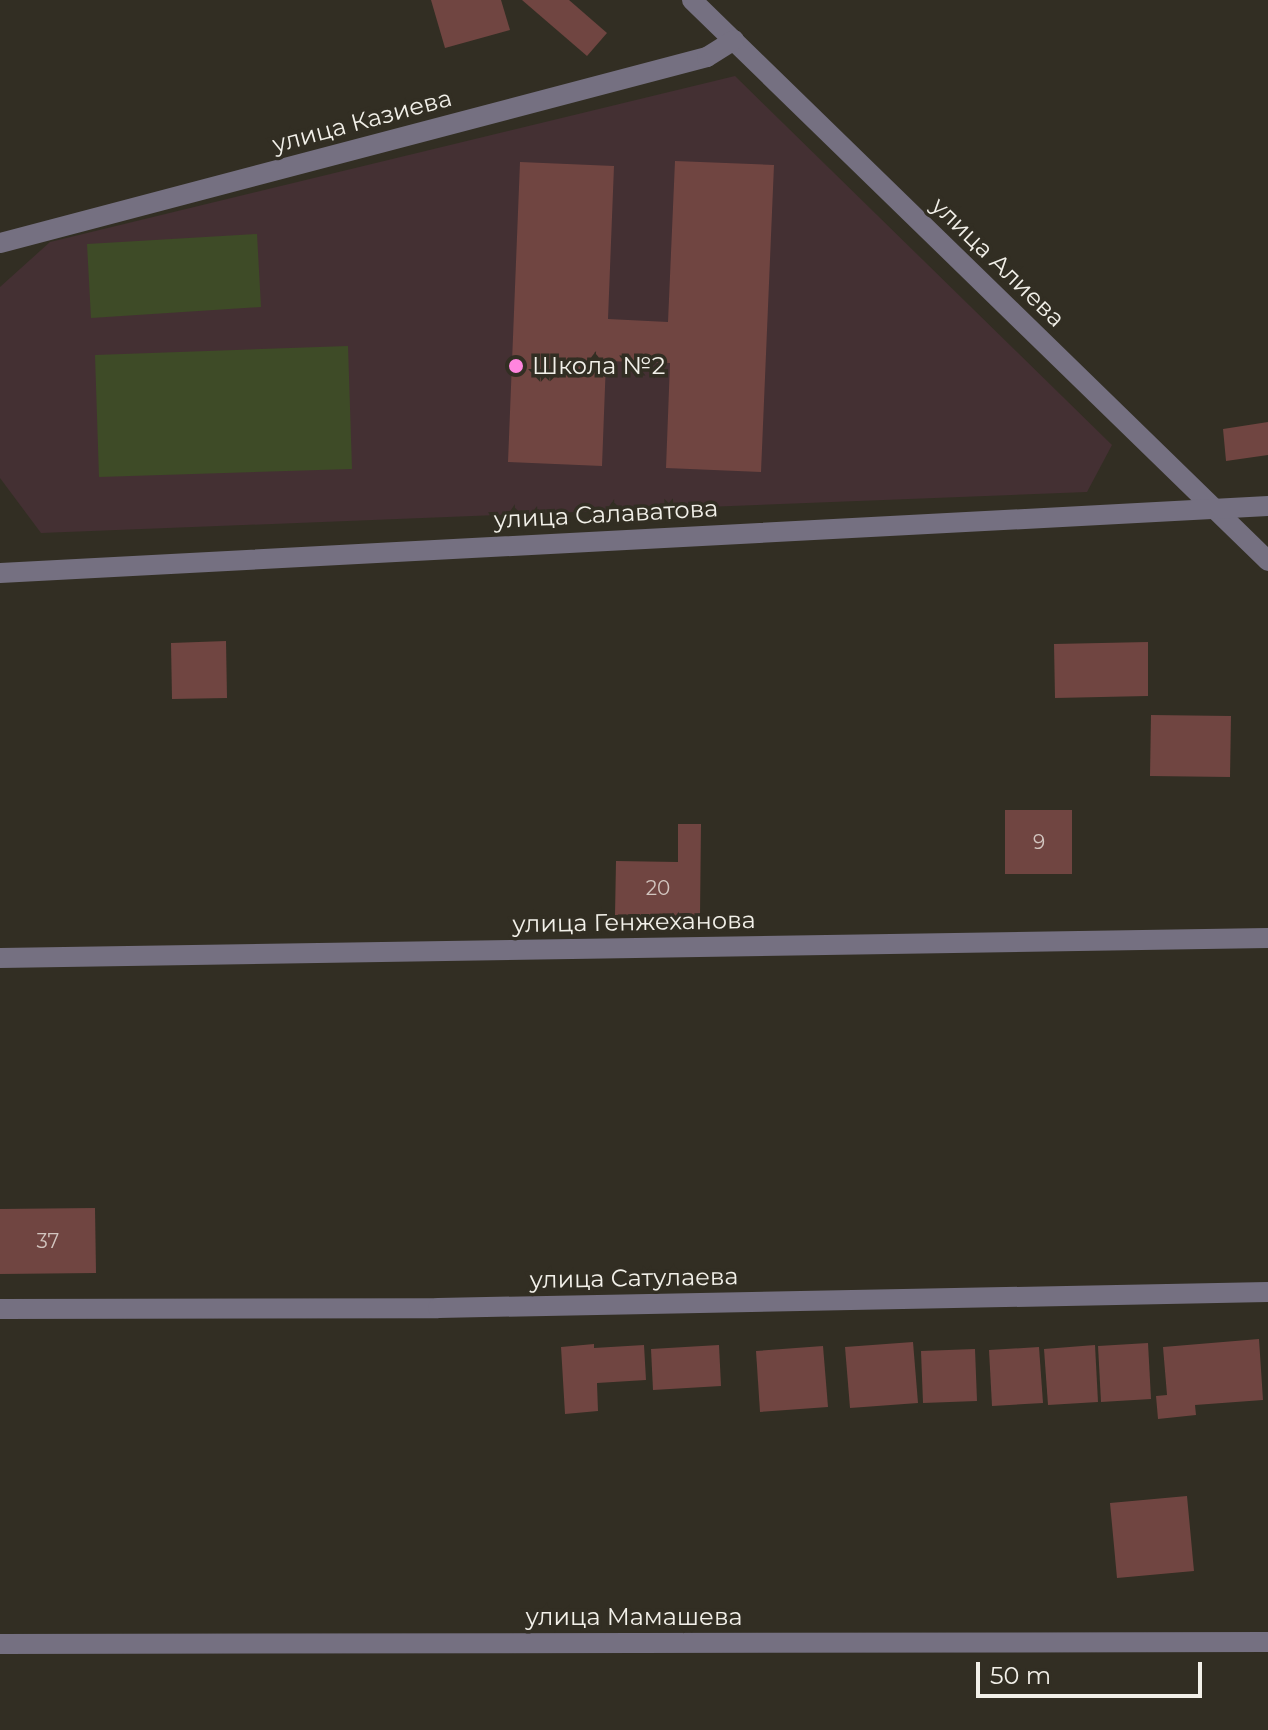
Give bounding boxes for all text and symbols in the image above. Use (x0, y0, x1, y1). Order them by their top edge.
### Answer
street label: улица Казиева (269, 83, 455, 159)
street label: улица Алиева (925, 191, 1071, 333)
place label: Школа №2 (532, 352, 665, 380)
marker: Школа №2 (507, 357, 525, 375)
street label: улица Салаватова (493, 494, 719, 534)
house number: 9 (1033, 830, 1045, 854)
house number: 20 (646, 876, 670, 900)
street label: улица Генжеханова (512, 905, 756, 939)
house number: 37 (37, 1229, 59, 1253)
street label: улица Сатулаева (529, 1262, 739, 1294)
street label: улица Мамашева (526, 1603, 742, 1631)
scale bar (980, 1646, 1206, 1696)
text: 50 m (990, 1661, 1051, 1690)

